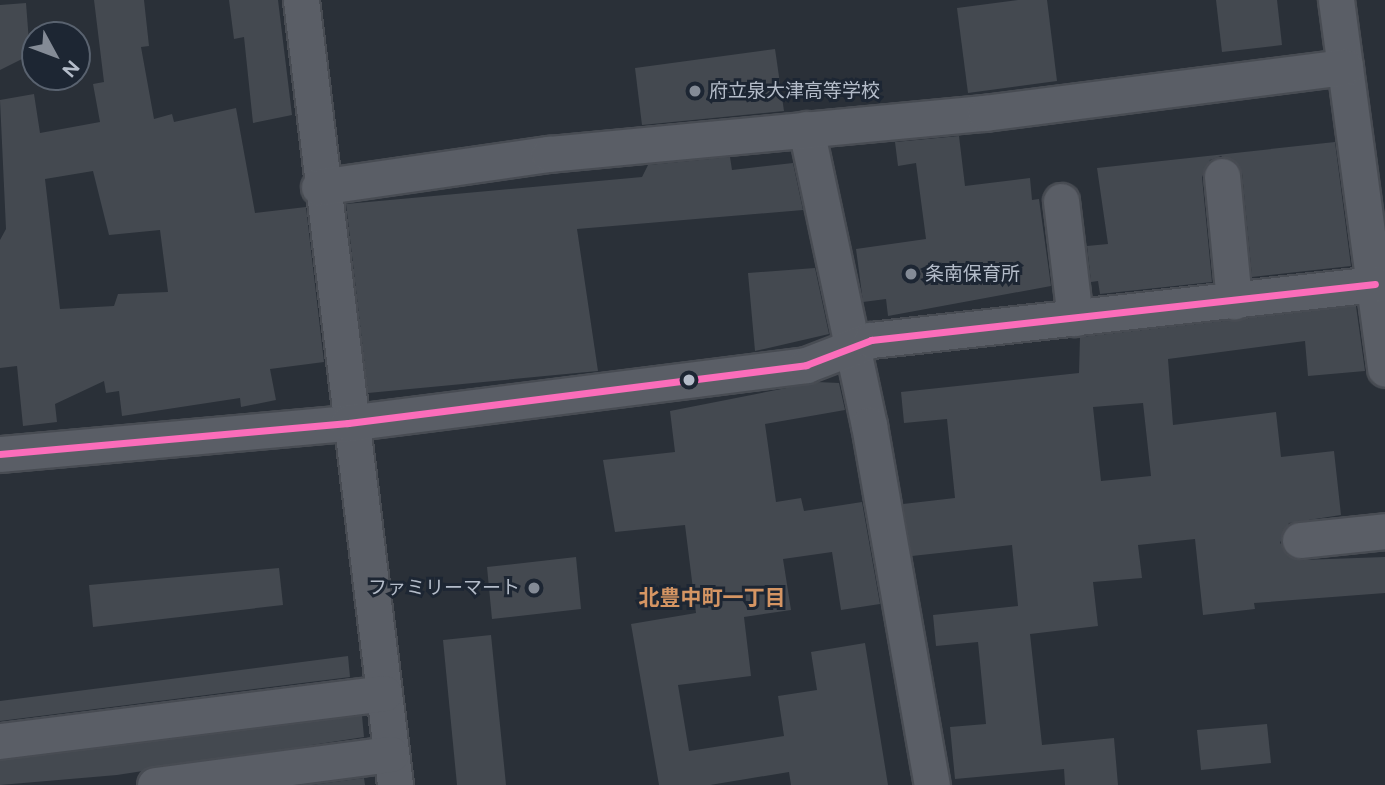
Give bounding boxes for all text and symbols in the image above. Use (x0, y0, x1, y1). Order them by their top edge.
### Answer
north arrow (21, 21, 91, 91)
text: N (57, 56, 84, 82)
place label: 府立泉大津高等学校 (709, 80, 880, 102)
marker: 府立泉大津高等学校 (687, 83, 703, 99)
place label: 条南保育所 (925, 263, 1020, 285)
marker: 条南保育所 (903, 266, 919, 282)
unlabelled marker (682, 373, 696, 387)
place label: ファミリーマート (368, 577, 520, 599)
marker: ファミリーマート (526, 580, 542, 596)
district label: 北豊中町一丁目 (639, 585, 785, 611)

